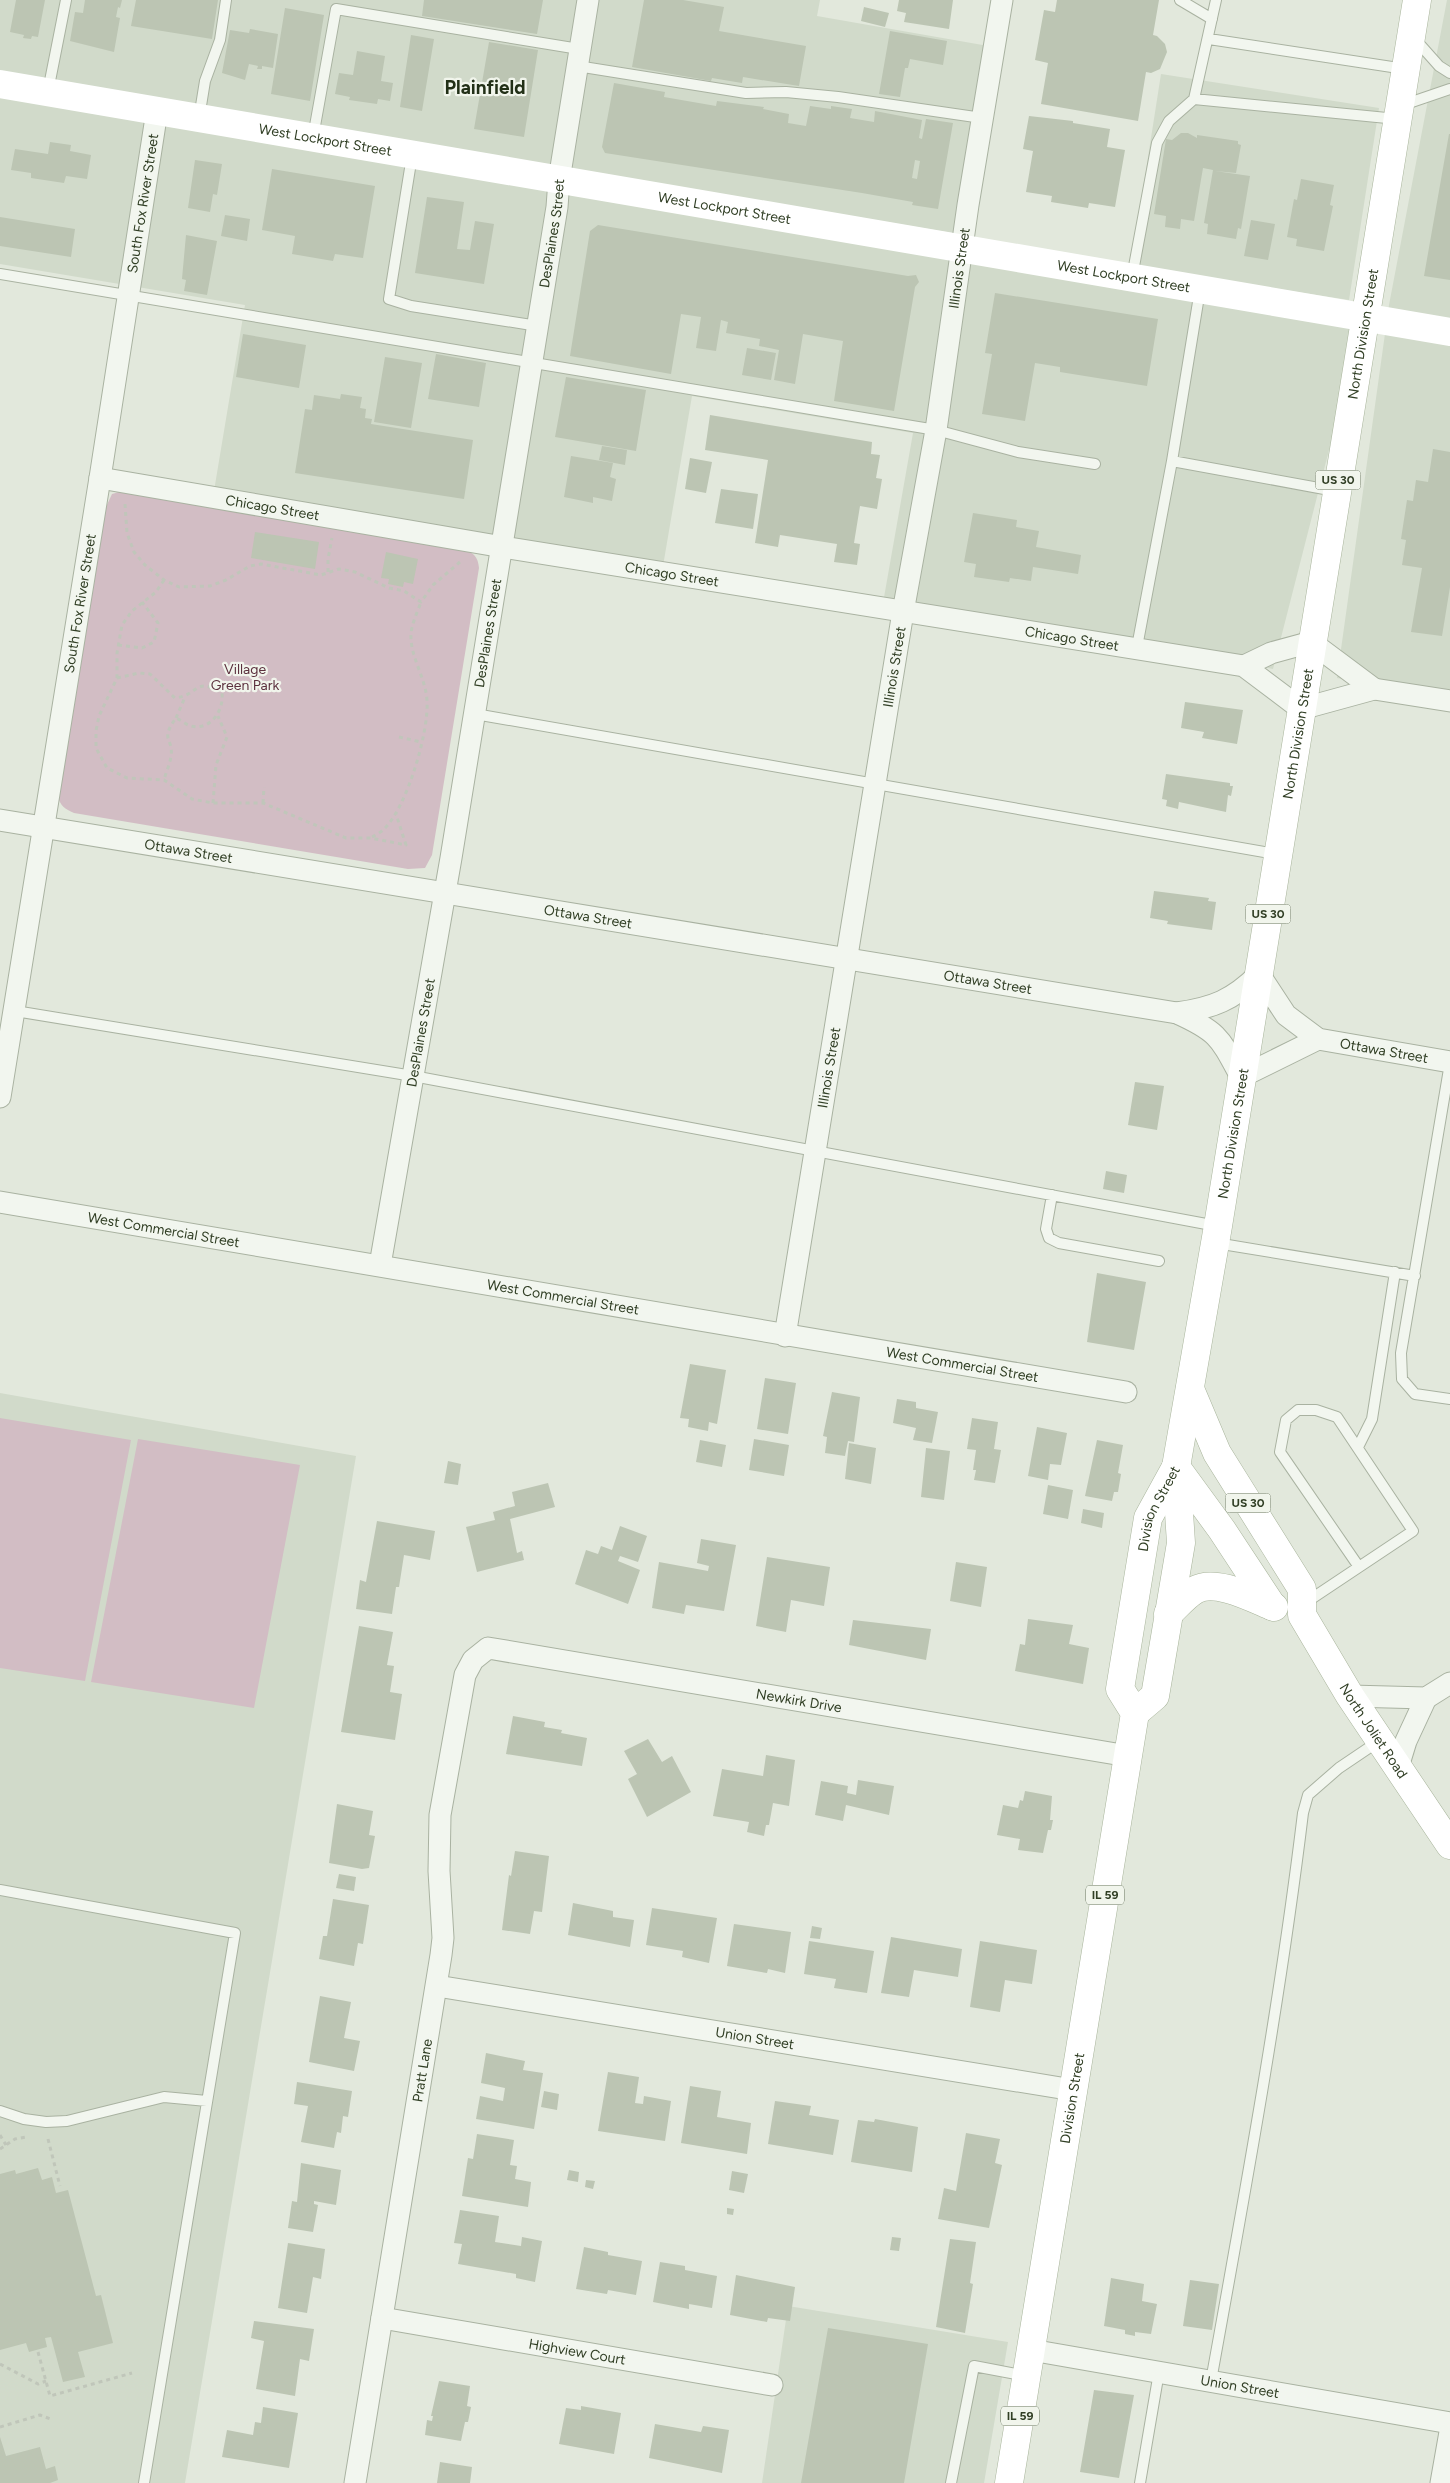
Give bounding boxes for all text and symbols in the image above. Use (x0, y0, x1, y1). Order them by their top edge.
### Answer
district label: Plainfield (445, 76, 525, 99)
street label: West Lockport Street (257, 120, 393, 159)
street label: South Fox River Street (123, 132, 162, 274)
street label: DesPlaines Street (535, 178, 568, 289)
street label: West Lockport Street (657, 188, 792, 228)
street label: Illinois Street (945, 227, 973, 310)
street label: West Lockport Street (1056, 256, 1192, 296)
street label: North Division Street (1344, 267, 1382, 400)
road number: US 30 (1316, 470, 1360, 490)
street label: Chicago Street (224, 491, 321, 524)
street label: South Fox River Street (60, 532, 99, 674)
street label: Chicago Street (624, 558, 720, 590)
street label: DesPlaines Street (470, 577, 505, 689)
street label: Chicago Street (1024, 622, 1120, 654)
street label: Illinois Street (879, 625, 909, 709)
park label: Village Green Park (211, 661, 279, 694)
street label: North Division Street (1279, 667, 1317, 800)
street label: Ottawa Street (143, 835, 234, 867)
street label: Ottawa Street (543, 901, 634, 932)
road number: US 30 (1246, 904, 1290, 924)
street label: Ottawa Street (942, 966, 1033, 998)
street label: DesPlaines Street (403, 977, 438, 1088)
street label: Illinois Street (814, 1026, 844, 1109)
street label: Ottawa Street (1339, 1034, 1429, 1067)
street label: North Division Street (1214, 1067, 1252, 1200)
street label: West Commercial Street (86, 1208, 241, 1251)
street label: West Commercial Street (486, 1276, 640, 1318)
street label: West Commercial Street (885, 1343, 1040, 1386)
street label: Division Street (1134, 1463, 1183, 1553)
road number: US 30 (1226, 1494, 1270, 1512)
street label: North Joliet Road (1336, 1680, 1411, 1782)
street label: Newkirk Drive (755, 1685, 843, 1716)
road number: IL 59 (1086, 1886, 1124, 1904)
street label: Union Street (714, 2023, 795, 2053)
street label: Pratt Lane (409, 2037, 436, 2103)
street label: Division Street (1056, 2051, 1088, 2145)
street label: Highview Court (527, 2335, 627, 2368)
street label: Union Street (1199, 2371, 1281, 2402)
road number: IL 59 (1001, 2406, 1039, 2426)

